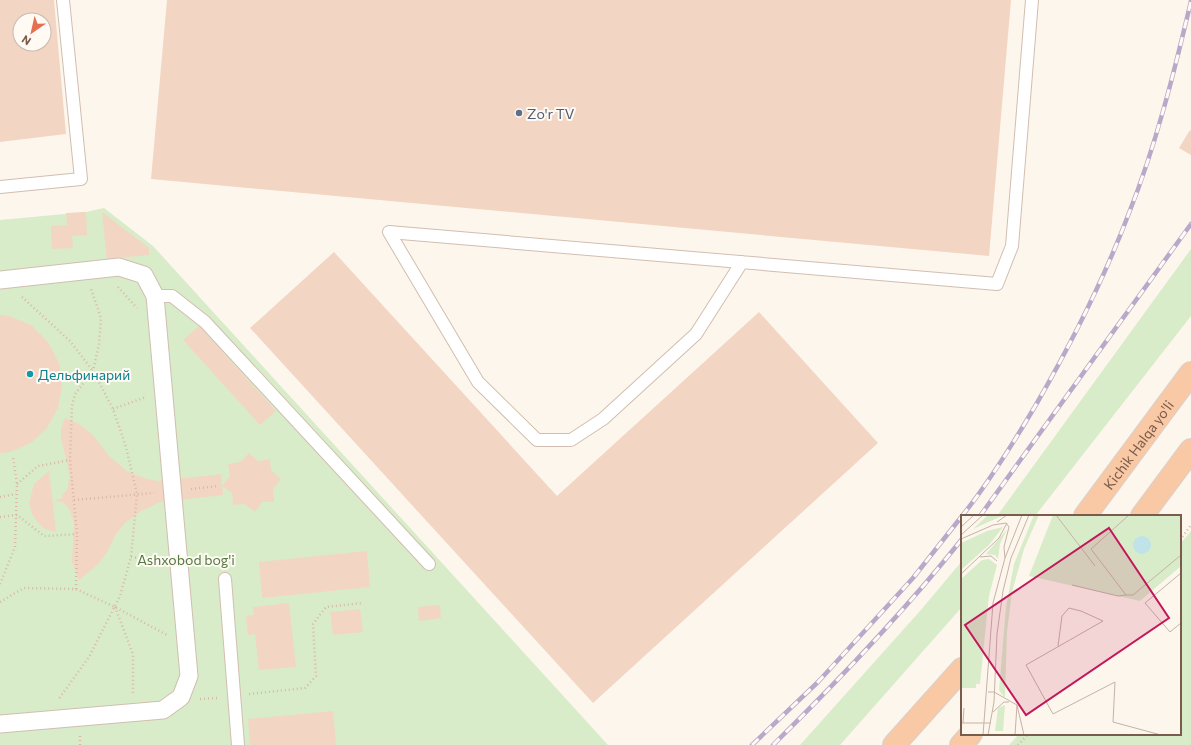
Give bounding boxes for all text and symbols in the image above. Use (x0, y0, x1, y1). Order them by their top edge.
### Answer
north arrow (12, 12, 52, 52)
text: N (19, 33, 33, 48)
place label: Zo'r TV (527, 105, 575, 122)
marker: Zo'r TV (514, 108, 524, 118)
place label: Дельфинарий (38, 366, 130, 383)
marker: Дельфинарий (25, 369, 35, 379)
street label: Kichik Halqa yo'li (1099, 397, 1177, 492)
inset map (961, 515, 1181, 735)
park label: Ashxobod bog'i (137, 551, 235, 568)

